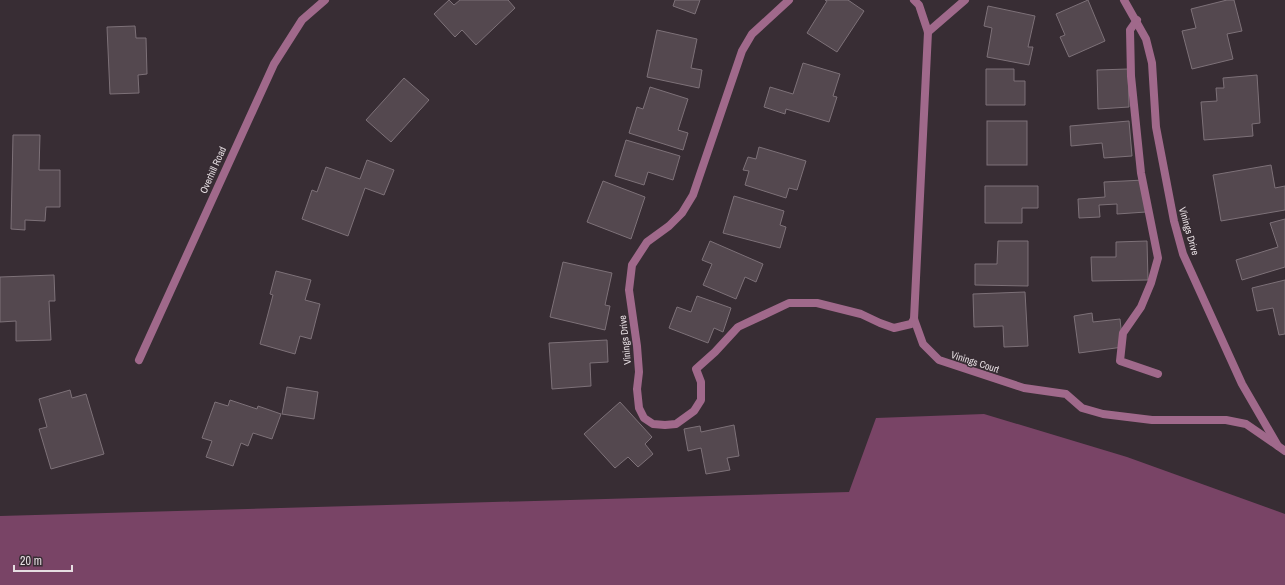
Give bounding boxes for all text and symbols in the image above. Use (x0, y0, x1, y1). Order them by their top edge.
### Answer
street label: Overhill Road (197, 144, 229, 196)
street label: Vinings Drive (1176, 205, 1202, 257)
street label: Vinings Drive (616, 314, 634, 365)
street label: Vinings Court (949, 348, 1001, 376)
scale bar (14, 547, 72, 573)
text: 20 m (20, 553, 42, 569)

